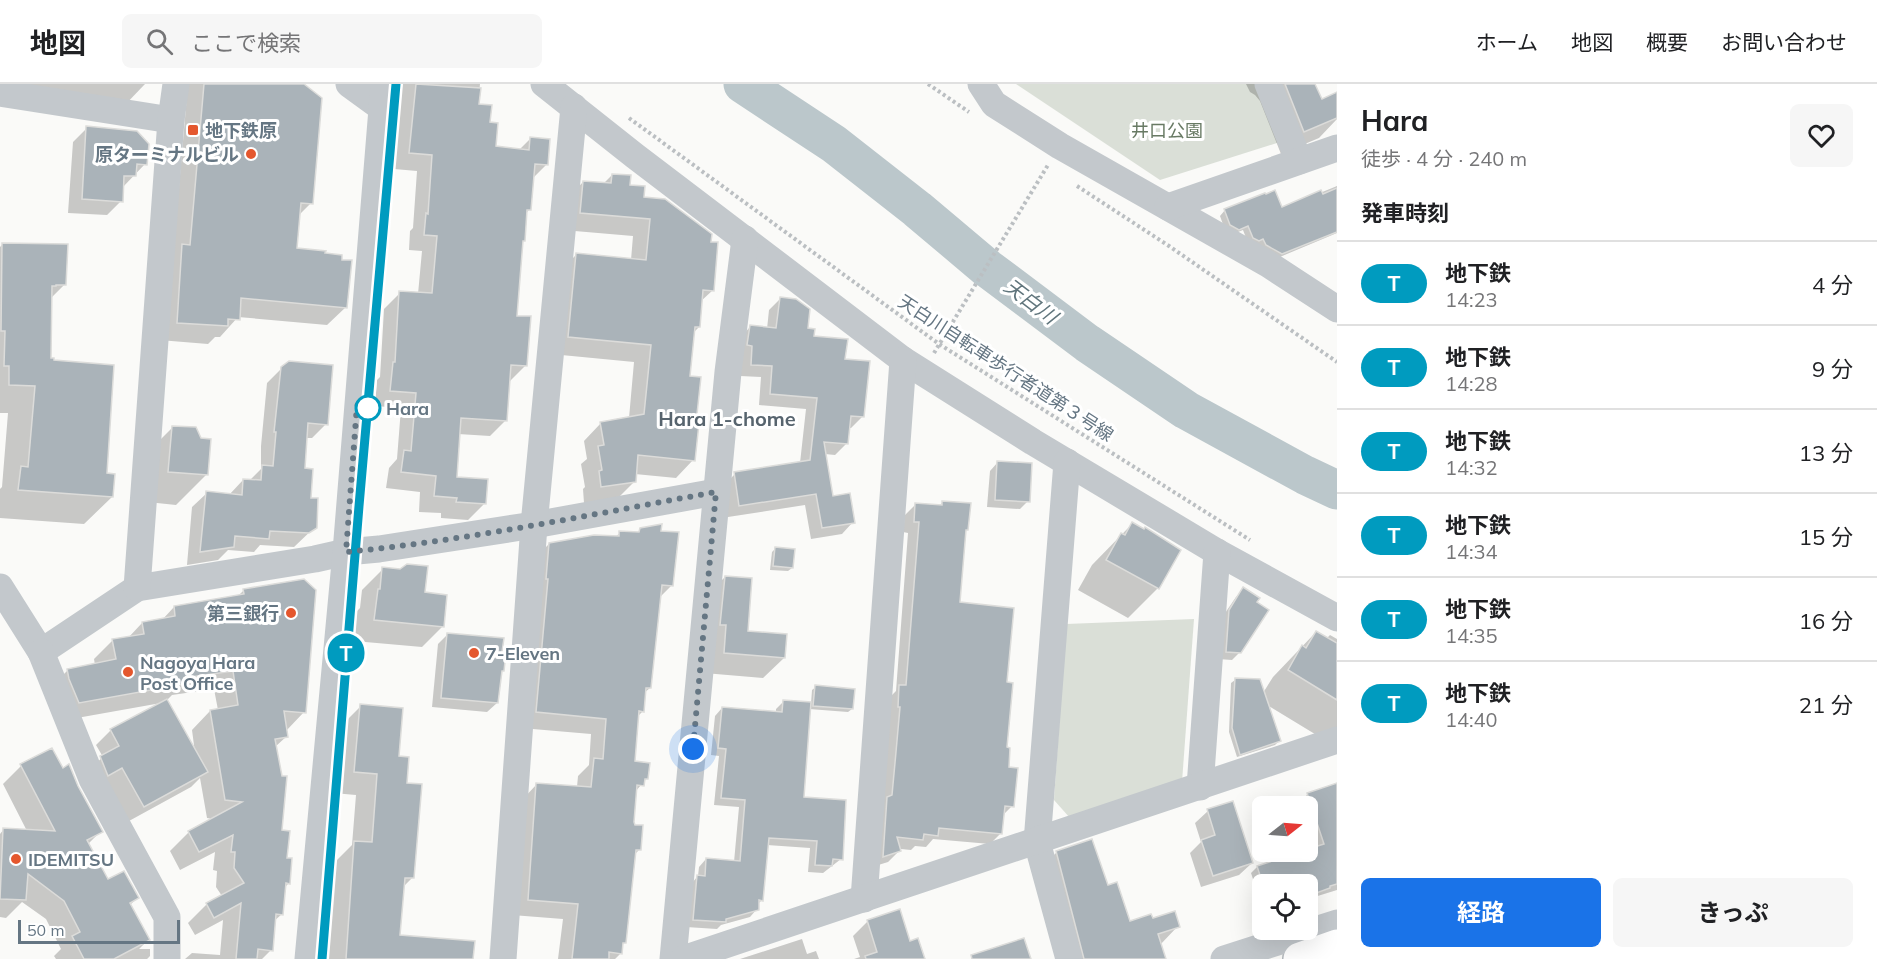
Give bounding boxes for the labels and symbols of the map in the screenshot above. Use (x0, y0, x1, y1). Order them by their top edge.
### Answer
place label: 地下鉄原 (205, 119, 277, 142)
park label: 井口公園 (1131, 119, 1203, 142)
marker: 地下鉄原 (186, 123, 200, 137)
place label: 原ターミナルビル (95, 143, 239, 166)
marker: 原ターミナルビル (244, 147, 258, 161)
water label: 天白川 (1000, 273, 1064, 330)
street label: 天白川自転車歩行者道第３号線 (894, 290, 1118, 446)
marker: Hara (355, 395, 381, 421)
place label: Hara (386, 397, 429, 420)
district label: Hara 1-chome (658, 406, 796, 431)
place label: 第三銀行 (207, 602, 279, 625)
marker: 第三銀行 (284, 606, 298, 620)
line badge: T (326, 634, 366, 672)
place label: 7-Eleven (486, 642, 560, 665)
marker: 7-Eleven (467, 646, 481, 660)
place label: Nagoya Hara Post Office (140, 651, 255, 695)
marker: Nagoya Hara Post Office (121, 665, 135, 679)
your location (678, 734, 708, 764)
north arrow (1252, 796, 1318, 862)
place label: IDEMITSU (28, 848, 114, 871)
marker: IDEMITSU (9, 852, 23, 866)
scale bar (18, 917, 180, 944)

